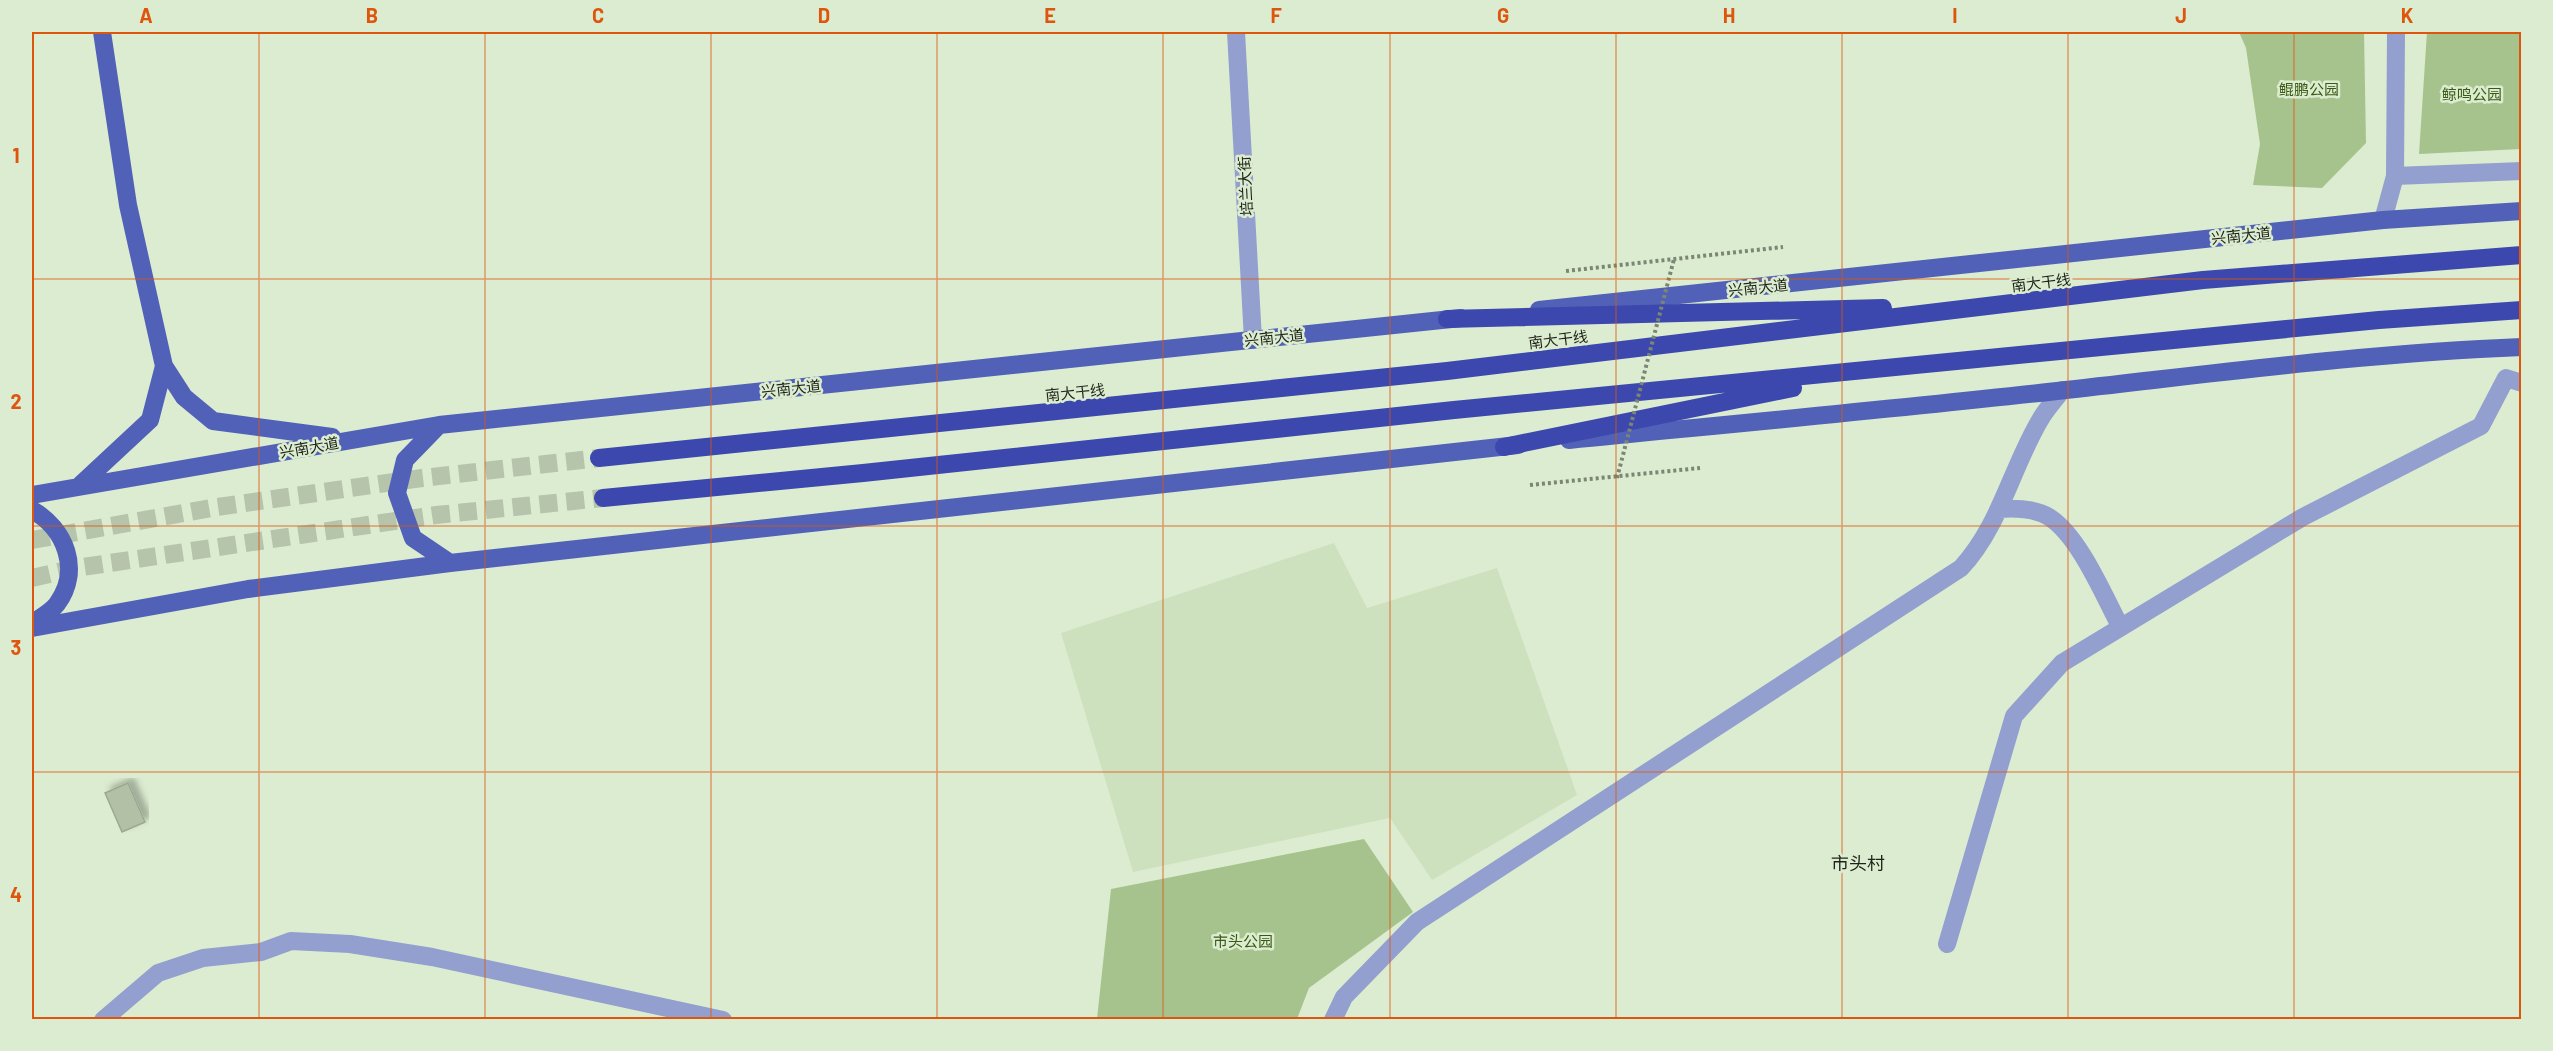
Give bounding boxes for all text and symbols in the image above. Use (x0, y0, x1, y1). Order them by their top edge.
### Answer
text: A (139, 3, 153, 27)
text: B (366, 3, 378, 27)
text: C (592, 3, 604, 27)
text: D (818, 3, 830, 27)
text: E (1044, 3, 1056, 27)
text: F (1270, 3, 1282, 27)
text: G (1497, 3, 1509, 27)
text: H (1723, 3, 1735, 27)
text: I (1952, 3, 1958, 27)
text: J (2175, 3, 2187, 27)
text: K (2401, 3, 2414, 27)
park label: 鲲鹏公园 (2279, 80, 2339, 98)
park label: 鲸鸣公园 (2442, 85, 2502, 103)
text: 1 (12, 143, 20, 167)
street label: 培兰大街 (1234, 156, 1256, 216)
street label: 兴南大道 (2210, 223, 2272, 247)
street label: 南大干线 (2010, 269, 2072, 295)
street label: 兴南大道 (1727, 275, 1789, 299)
street label: 兴南大道 (1243, 325, 1305, 349)
street label: 南大干线 (1527, 326, 1589, 352)
street label: 兴南大道 (760, 376, 822, 400)
street label: 南大干线 (1044, 380, 1106, 404)
text: 2 (10, 389, 22, 413)
street label: 兴南大道 (278, 433, 340, 461)
text: 3 (11, 635, 21, 659)
district label: 市头村 (1831, 852, 1885, 874)
text: 4 (10, 882, 22, 906)
park label: 市头公园 (1213, 932, 1273, 950)

